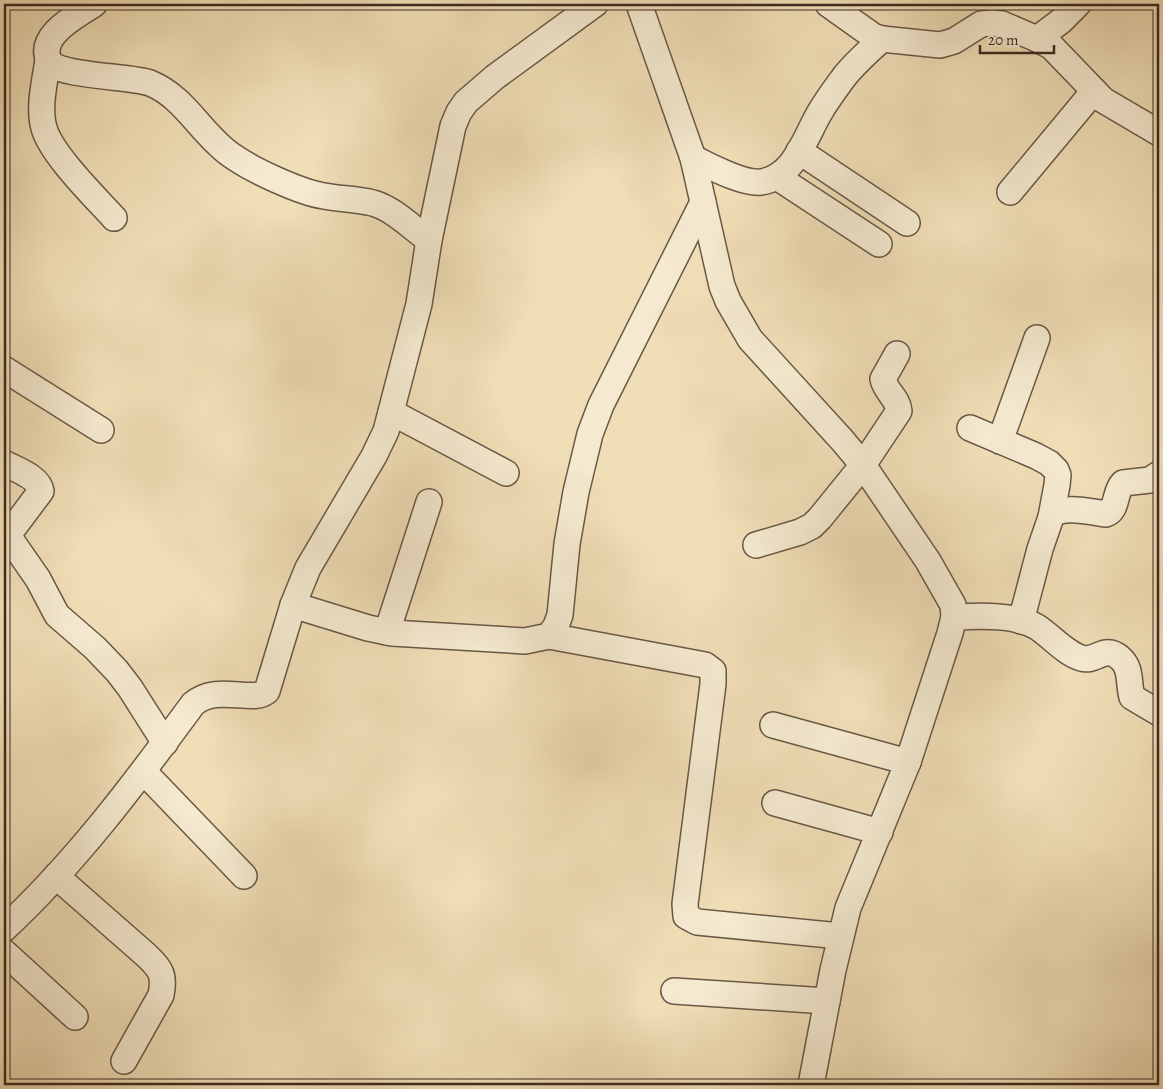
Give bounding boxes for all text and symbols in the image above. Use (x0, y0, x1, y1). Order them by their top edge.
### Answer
scale bar (980, 22, 1054, 54)
text: 20 m (988, 30, 1019, 50)

